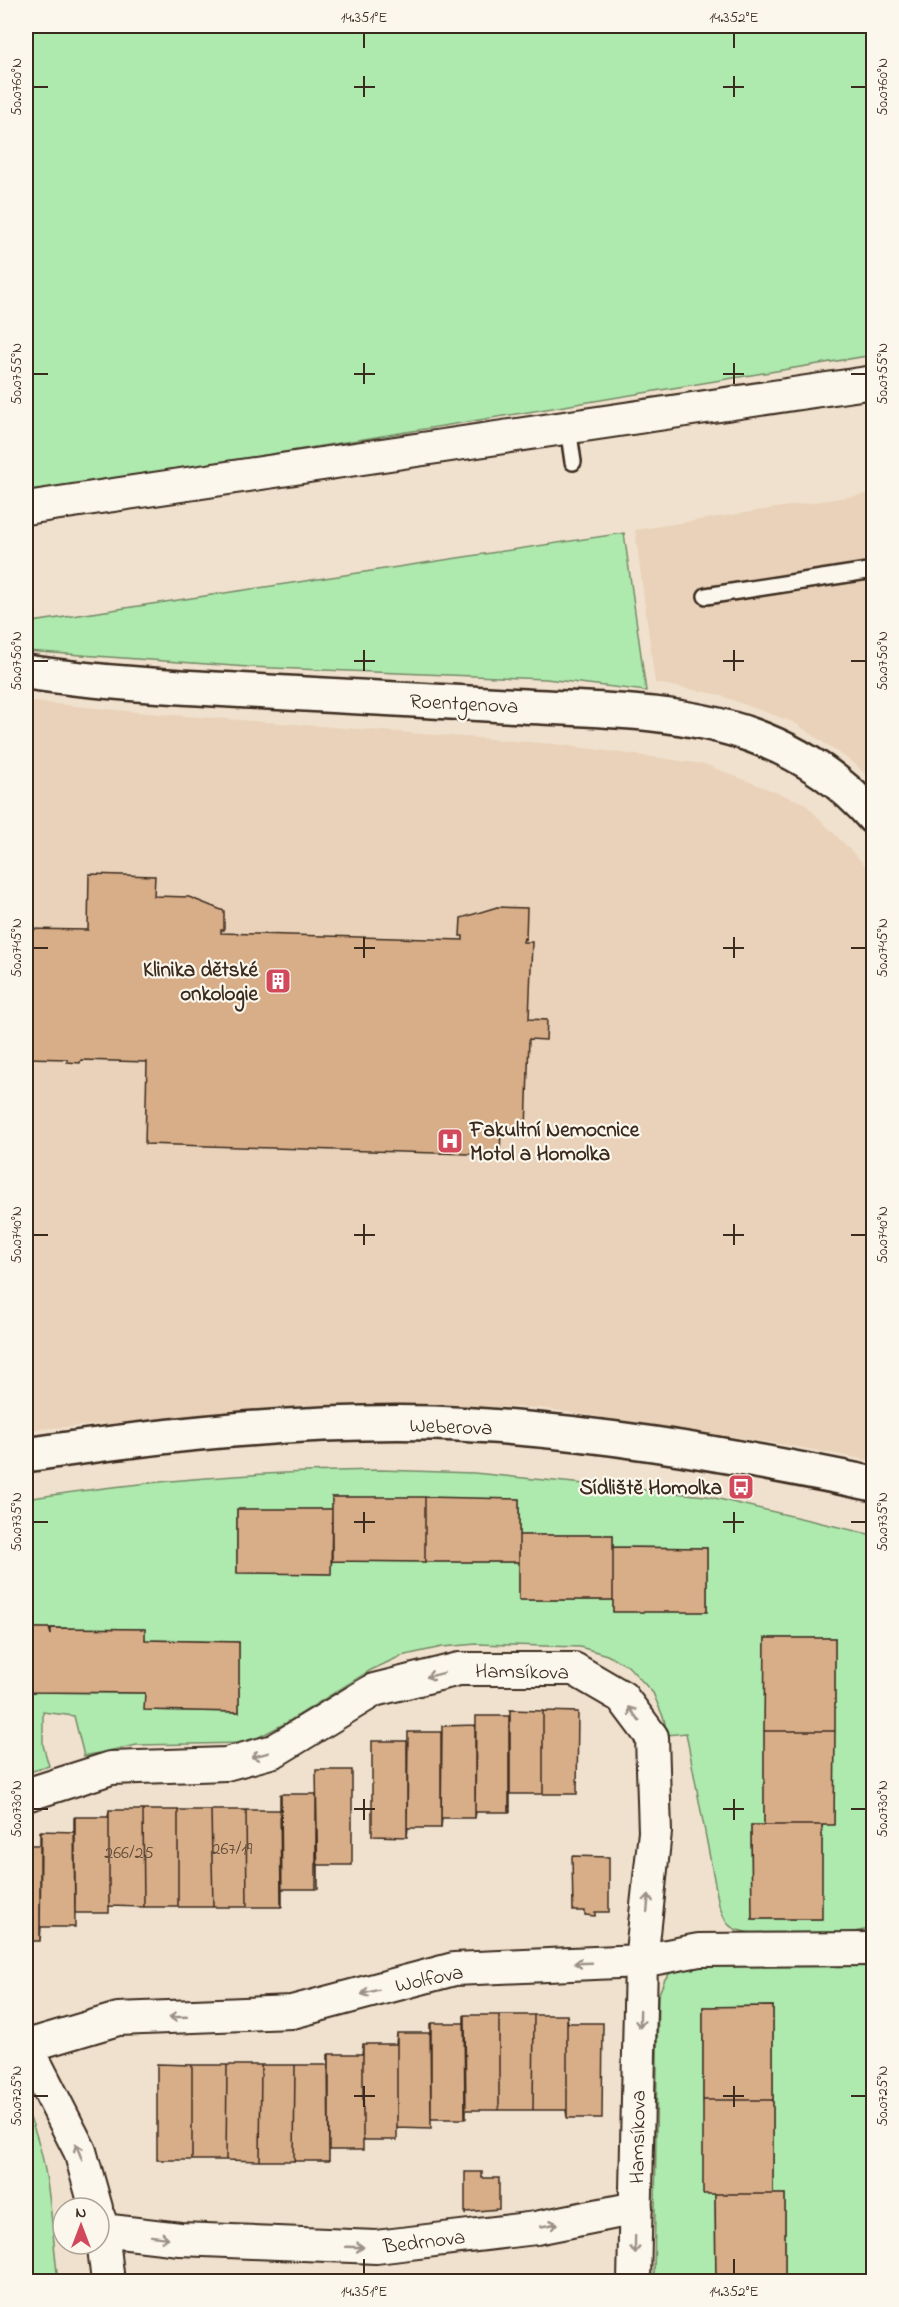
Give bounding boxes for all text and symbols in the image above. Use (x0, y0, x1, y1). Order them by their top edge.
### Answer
text: 14.351°E (341, 7, 387, 29)
text: 14.352°E (709, 7, 759, 29)
text: 50.0760°N (6, 58, 28, 116)
text: 50.0760°N (872, 58, 894, 116)
text: 50.0755°N (6, 343, 28, 405)
text: 50.0755°N (872, 343, 894, 405)
text: 50.0750°N (6, 631, 28, 691)
text: 50.0750°N (872, 631, 894, 691)
street label: Roentgenova (409, 687, 519, 725)
text: 50.0745°N (6, 918, 28, 978)
text: 50.0745°N (872, 918, 894, 978)
place label: Klinika dětské onkologie (143, 956, 259, 1012)
building icon: Klinika dětské onkologie (263, 966, 293, 996)
place label: Fakultní Nemocnice Motol a Homolka (469, 1116, 640, 1170)
hospital icon: Fakultní Nemocnice Motol a Homolka (435, 1126, 465, 1156)
text: 50.0740°N (6, 1206, 28, 1264)
text: 50.0740°N (872, 1206, 894, 1264)
street label: Weberova (409, 1412, 493, 1444)
bus stop icon: Sídliště Homolka (726, 1472, 756, 1502)
place label: Sídliště Homolka (579, 1474, 722, 1504)
text: 50.0735°N (6, 1492, 28, 1552)
text: 50.0735°N (872, 1492, 894, 1552)
street label: Hamsíkova (475, 1657, 569, 1689)
one-way arrow (426, 1669, 445, 1681)
one-way arrow (628, 1706, 641, 1722)
one-way arrow (250, 1750, 269, 1761)
text: 50.0730°N (6, 1780, 28, 1838)
text: 50.0730°N (872, 1780, 894, 1838)
house number: 267/19 (211, 1837, 253, 1863)
house number: 266/25 (104, 1841, 154, 1867)
one-way arrow (642, 1893, 653, 1913)
street label: Wolfova (393, 1958, 466, 2002)
one-way arrow (573, 1958, 593, 1969)
one-way arrow (361, 1986, 380, 1998)
one-way arrow (634, 2009, 646, 2029)
one-way arrow (168, 2011, 188, 2023)
text: 50.0725°N (6, 2066, 28, 2126)
text: 50.0725°N (872, 2066, 894, 2126)
street label: Hamsíkova (623, 2090, 655, 2184)
one-way arrow (73, 2143, 84, 2162)
north arrow (51, 2196, 111, 2256)
text: N (76, 2201, 87, 2225)
one-way arrow (538, 2219, 558, 2230)
street label: Bedrnova (380, 2223, 467, 2263)
one-way arrow (150, 2232, 170, 2243)
one-way arrow (629, 2234, 641, 2254)
one-way arrow (345, 2241, 365, 2252)
text: 14.351°E (341, 2281, 387, 2303)
text: 14.352°E (709, 2281, 759, 2303)

